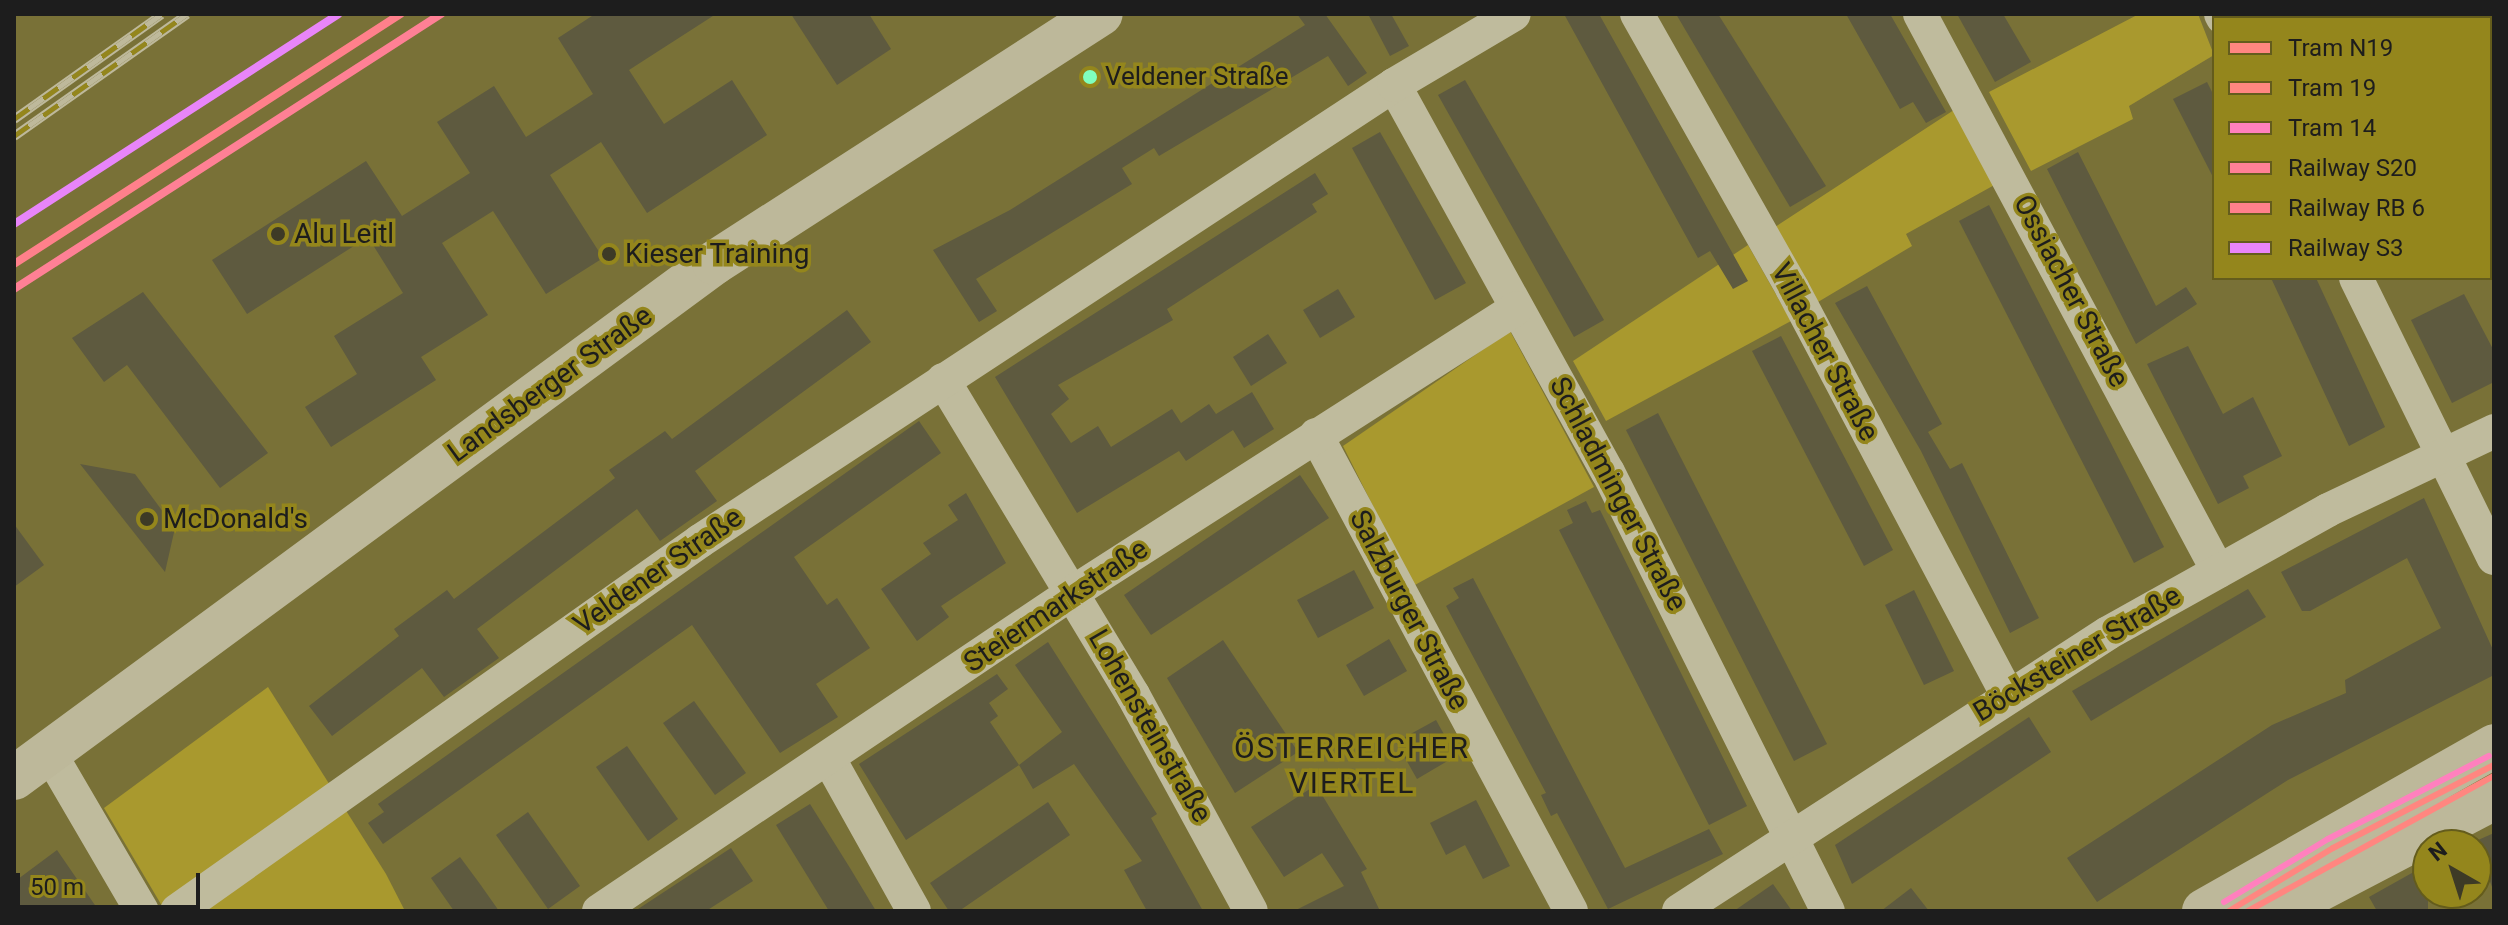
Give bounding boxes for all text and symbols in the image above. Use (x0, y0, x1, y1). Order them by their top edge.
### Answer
legend (2212, 16, 2492, 280)
text: Tram N19 (2288, 34, 2393, 62)
place label: Veldener Straße (1105, 61, 1289, 93)
marker: Veldener Straße (1082, 69, 1098, 85)
text: Tram 19 (2288, 74, 2376, 102)
text: Tram 14 (2288, 114, 2376, 142)
text: Railway S20 (2288, 154, 2417, 182)
street label: Ossiacher Straße (2006, 189, 2136, 393)
text: Railway RB 6 (2288, 194, 2425, 222)
place label: Alu Leitl (294, 217, 394, 251)
marker: Alu Leitl (269, 225, 287, 243)
text: Railway S3 (2288, 234, 2403, 262)
place label: Kieser Training (625, 237, 810, 271)
marker: Kieser Training (600, 245, 618, 263)
street label: Villacher Straße (1764, 257, 1886, 447)
street label: Landsberger Straße (441, 299, 659, 469)
street label: Schladminger Straße (1542, 371, 1694, 617)
street label: Veldener Straße (567, 501, 749, 641)
place label: McDonald's (163, 502, 308, 536)
street label: Salzburger Straße (1342, 504, 1476, 716)
marker: McDonald's (138, 510, 156, 528)
street label: Steiermarkstraße (958, 532, 1154, 680)
street label: Böcksteiner Straße (1967, 579, 2187, 729)
street label: Lohensteinstraße (1081, 624, 1219, 828)
district label: ÖSTERREICHER VIERTEL (1234, 730, 1470, 800)
north arrow (2412, 829, 2492, 909)
text: N (2424, 837, 2452, 866)
scale bar (20, 857, 204, 907)
text: 50 m (30, 873, 84, 901)

